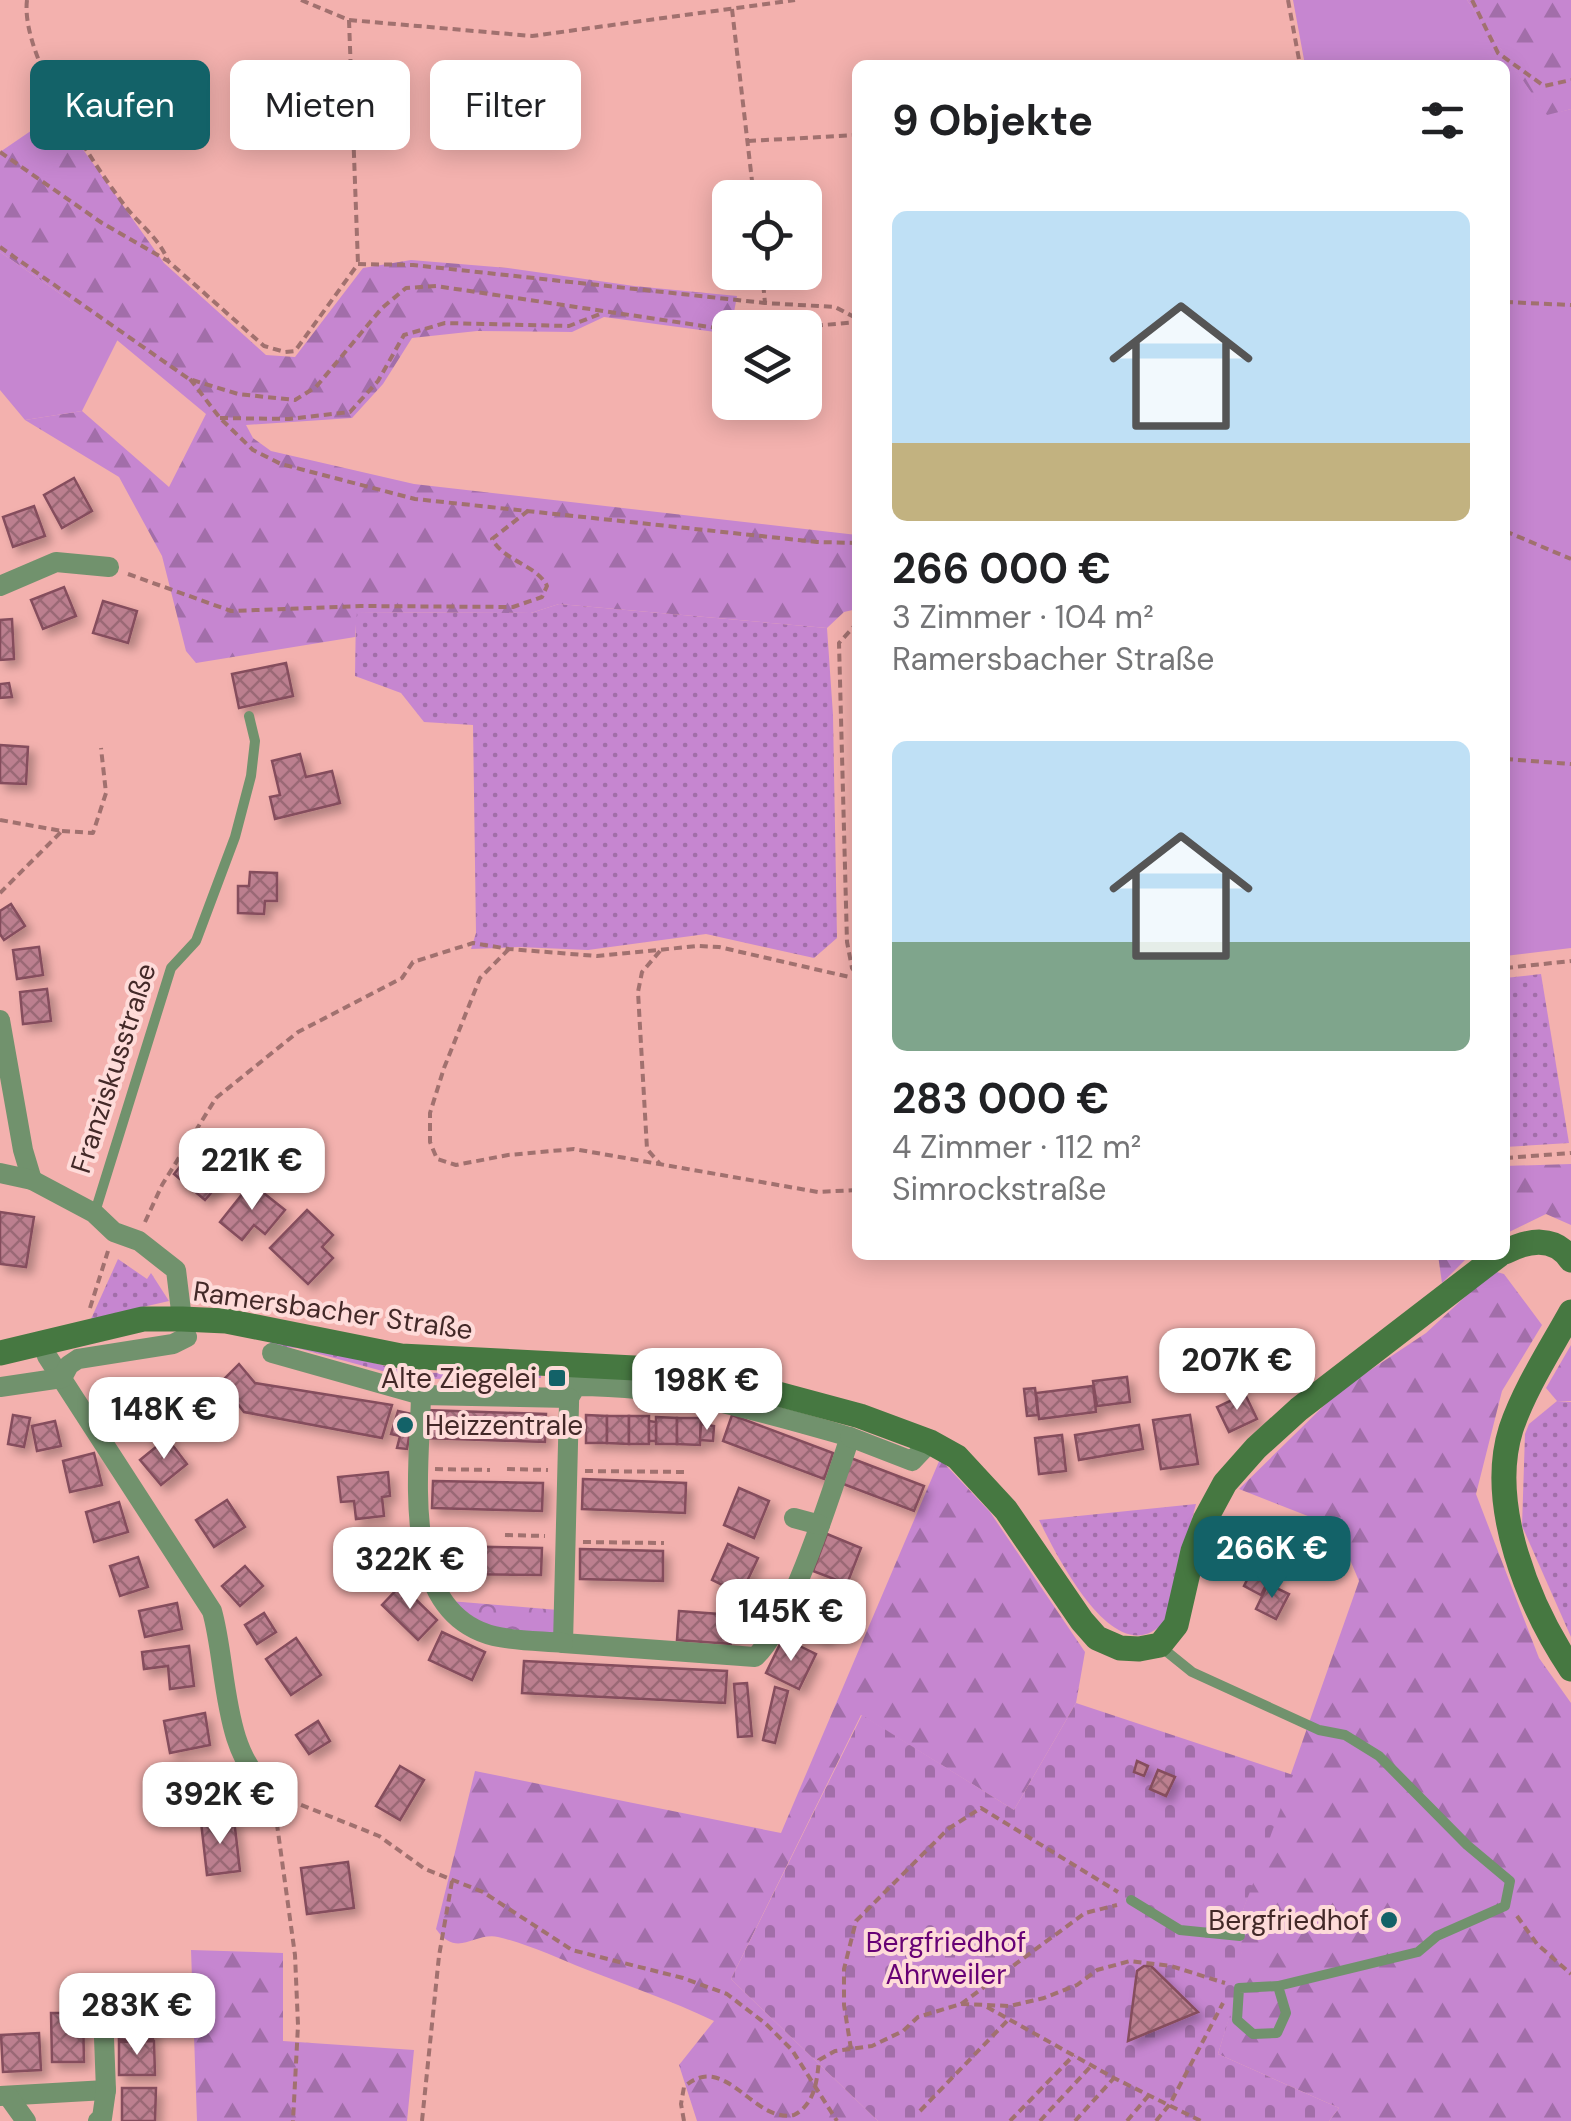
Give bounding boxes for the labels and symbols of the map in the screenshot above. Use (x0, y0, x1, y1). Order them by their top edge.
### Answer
street label: Franziskusstraße (62, 959, 165, 1178)
pin: 221K € (171, 1128, 333, 1213)
street label: Ramersbacher Straße (191, 1273, 475, 1348)
pin: 207K € (1156, 1328, 1318, 1413)
pin: 198K € (626, 1348, 788, 1433)
place label: Alte Ziegelei (381, 1360, 537, 1397)
marker: Alte Ziegelei (546, 1367, 568, 1389)
pin: 148K € (83, 1377, 245, 1462)
place label: Heizzentrale (425, 1407, 583, 1444)
marker: Heizzentrale (394, 1414, 416, 1436)
pin: 266K € (1191, 1516, 1353, 1601)
pin: 322K € (329, 1527, 491, 1612)
pin: 145K € (710, 1579, 872, 1664)
pin: 392K € (139, 1762, 301, 1847)
place label: Bergfriedhof (1208, 1902, 1369, 1939)
marker: Bergfriedhof (1378, 1909, 1400, 1931)
park label: Bergfriedhof Ahrweiler (866, 1924, 1026, 1993)
pin: 283K € (56, 1973, 218, 2058)

